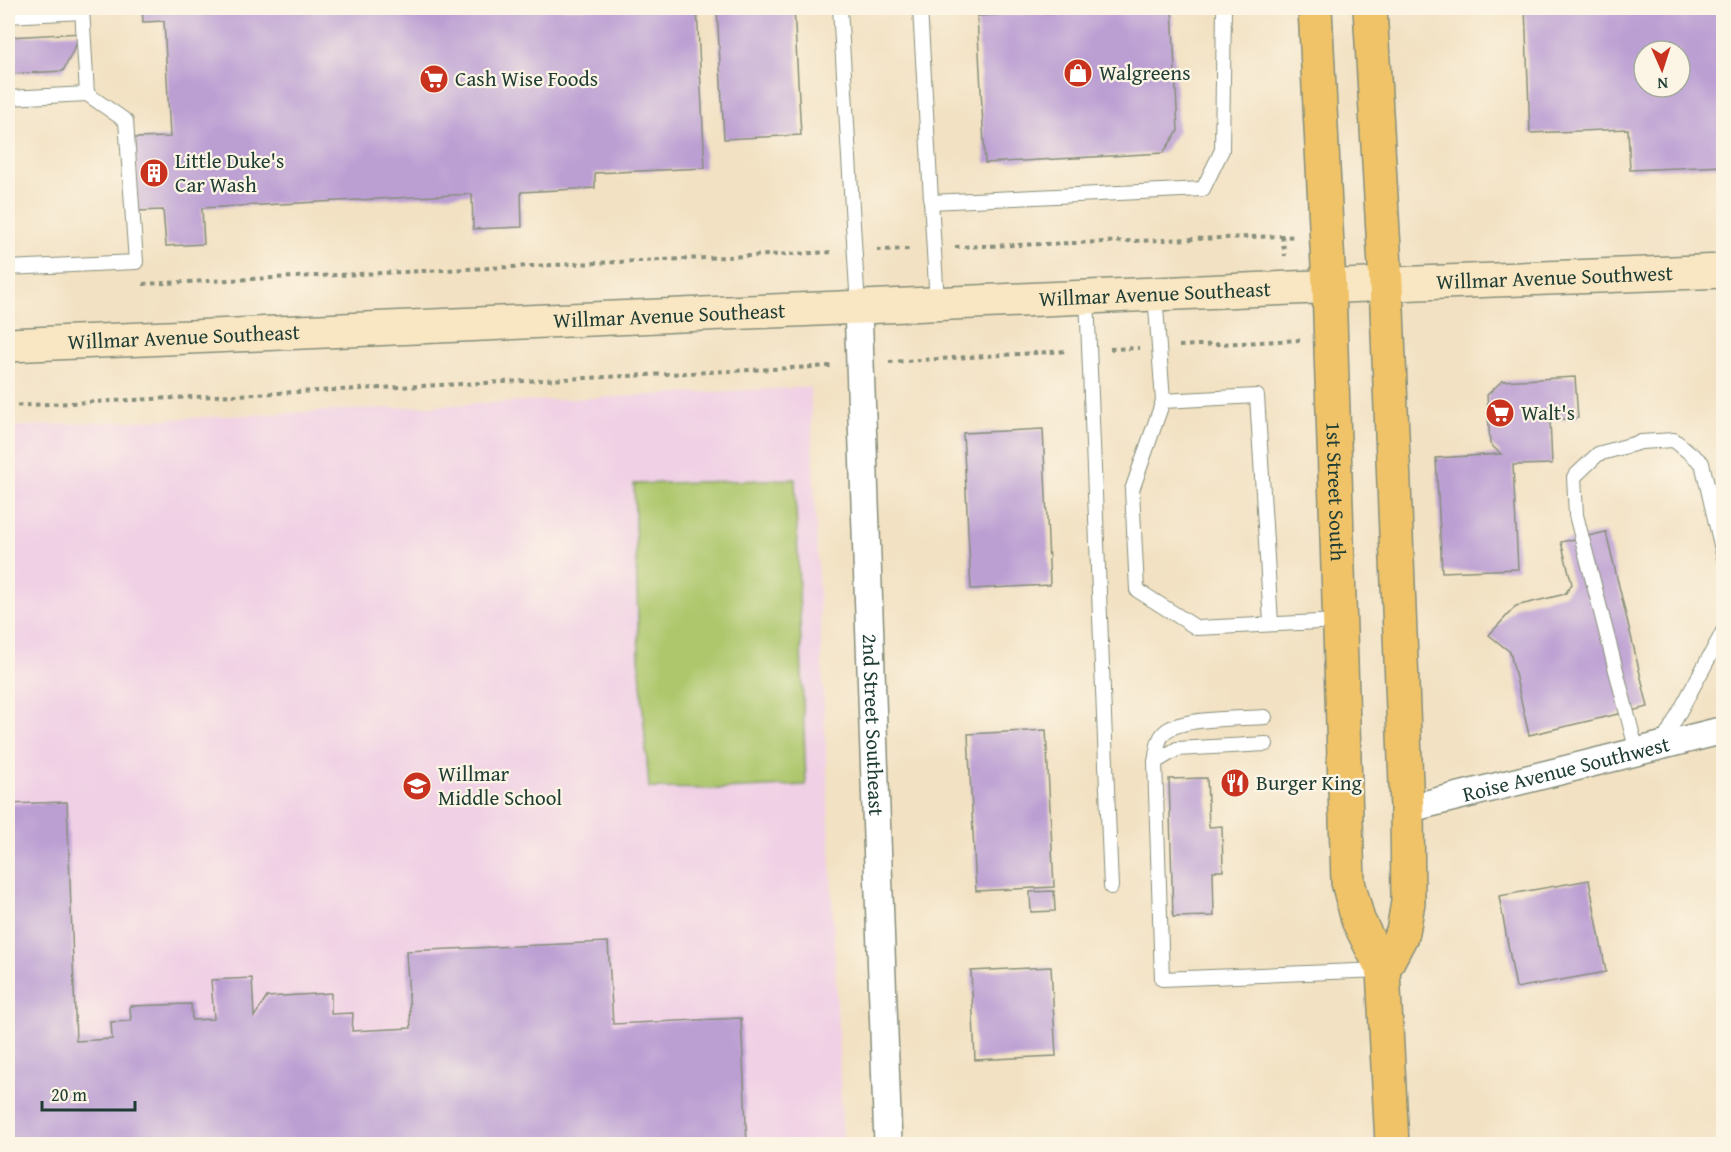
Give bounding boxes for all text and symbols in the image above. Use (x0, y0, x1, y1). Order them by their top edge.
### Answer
north arrow (1632, 39, 1692, 99)
shop icon: Walgreens (1062, 57, 1094, 89)
place label: Walgreens (1099, 57, 1190, 88)
supermarket icon: Cash Wise Foods (418, 63, 450, 95)
place label: Cash Wise Foods (455, 63, 598, 94)
text: N (1657, 72, 1669, 96)
place label: Little Duke's Car Wash (175, 145, 284, 200)
building icon: Little Duke's Car Wash (138, 157, 170, 189)
street label: Willmar Avenue Southwest (1436, 257, 1674, 297)
street label: Willmar Avenue Southeast (1038, 273, 1272, 314)
street label: Willmar Avenue Southeast (553, 294, 787, 336)
street label: Willmar Avenue Southeast (67, 316, 301, 357)
supermarket icon: Walt's (1484, 397, 1516, 429)
place label: Walt's (1521, 397, 1575, 428)
street label: 1st Street South (1318, 421, 1354, 562)
street label: 2nd Street Southeast (855, 633, 892, 817)
street label: Roise Avenue Southwest (1459, 728, 1673, 810)
place label: Willmar Middle School (438, 758, 562, 813)
restaurant icon: Burger King (1219, 767, 1251, 799)
place label: Burger King (1256, 767, 1363, 798)
school or university icon: Willmar Middle School (401, 770, 433, 802)
scale bar (42, 1074, 135, 1112)
text: 20 m (51, 1081, 87, 1108)

